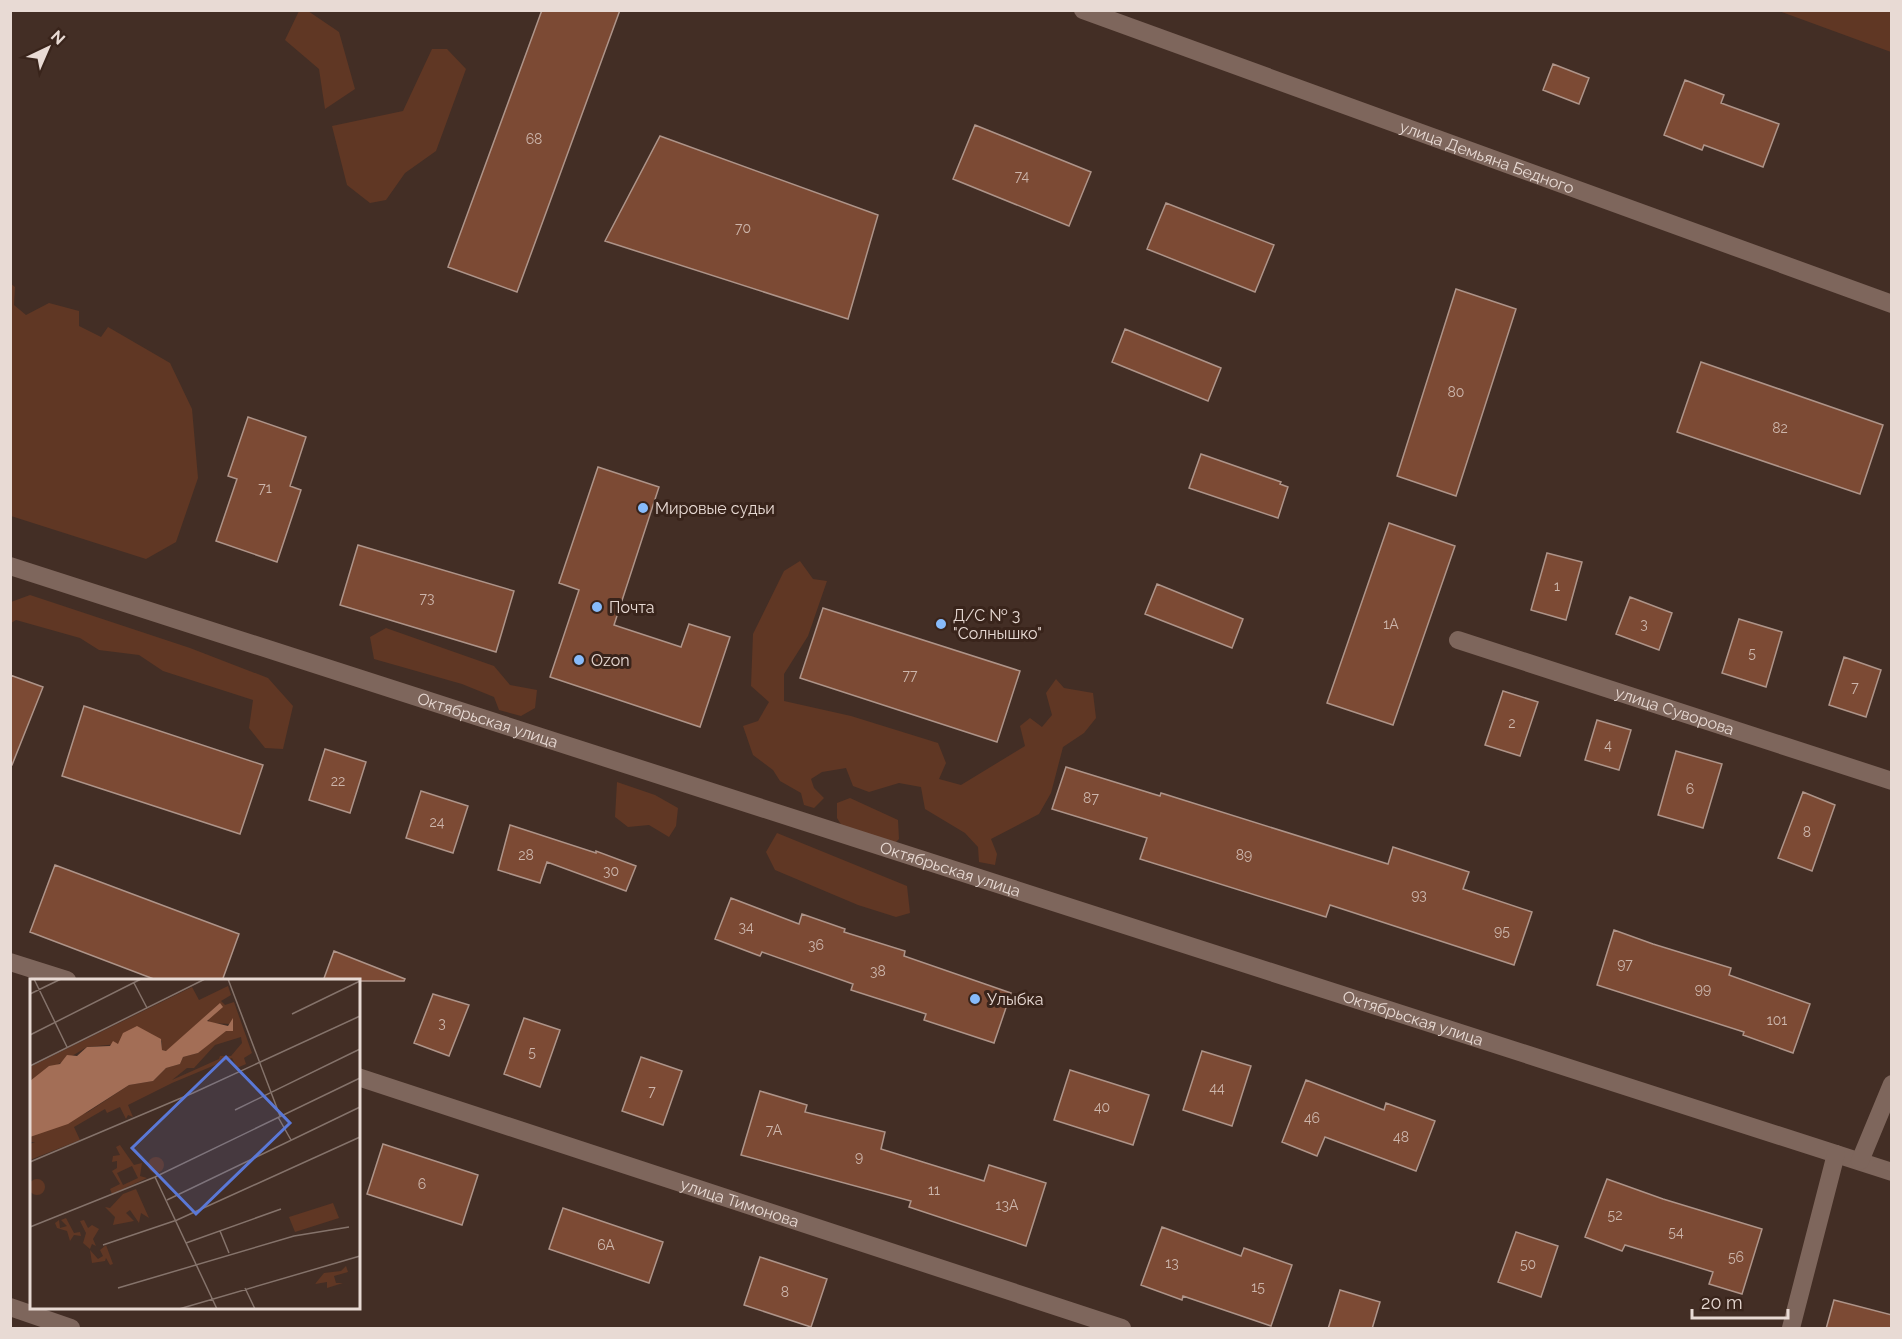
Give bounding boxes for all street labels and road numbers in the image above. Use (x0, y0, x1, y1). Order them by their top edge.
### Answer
street label: улица Демьяна Бедного (1397, 116, 1577, 197)
street label: улица Суворова (1613, 682, 1737, 739)
street label: Октябрьская улица (415, 688, 561, 751)
street label: Октябрьская улица (878, 837, 1023, 900)
street label: Октябрьская улица (1340, 986, 1486, 1049)
street label: улица Тимонова (678, 1174, 802, 1231)

